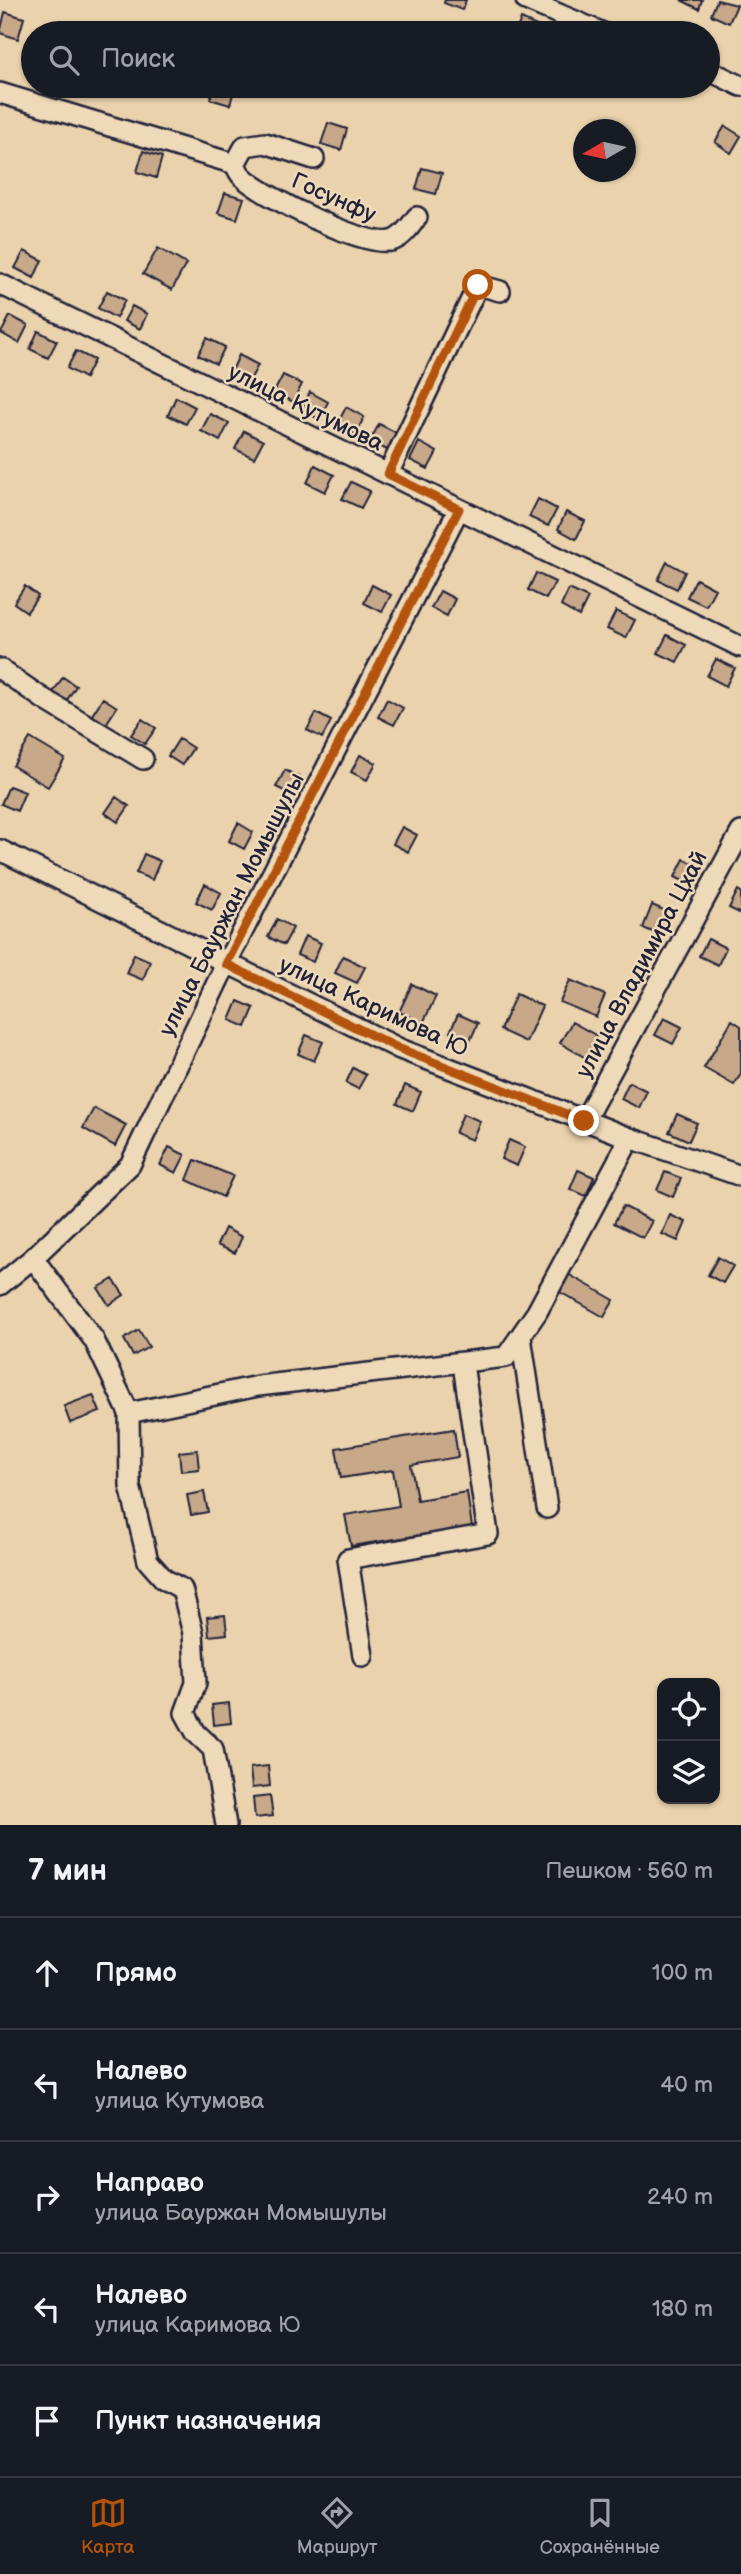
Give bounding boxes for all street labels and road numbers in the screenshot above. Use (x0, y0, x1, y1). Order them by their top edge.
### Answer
street label: Госунфу (287, 167, 381, 229)
street label: улица Кутумова (223, 358, 388, 458)
street label: улица Бауржан Момышулы (153, 768, 311, 1041)
street label: улица Владимира Цхай (570, 846, 714, 1083)
street label: улица Каримова Ю (274, 951, 473, 1063)

